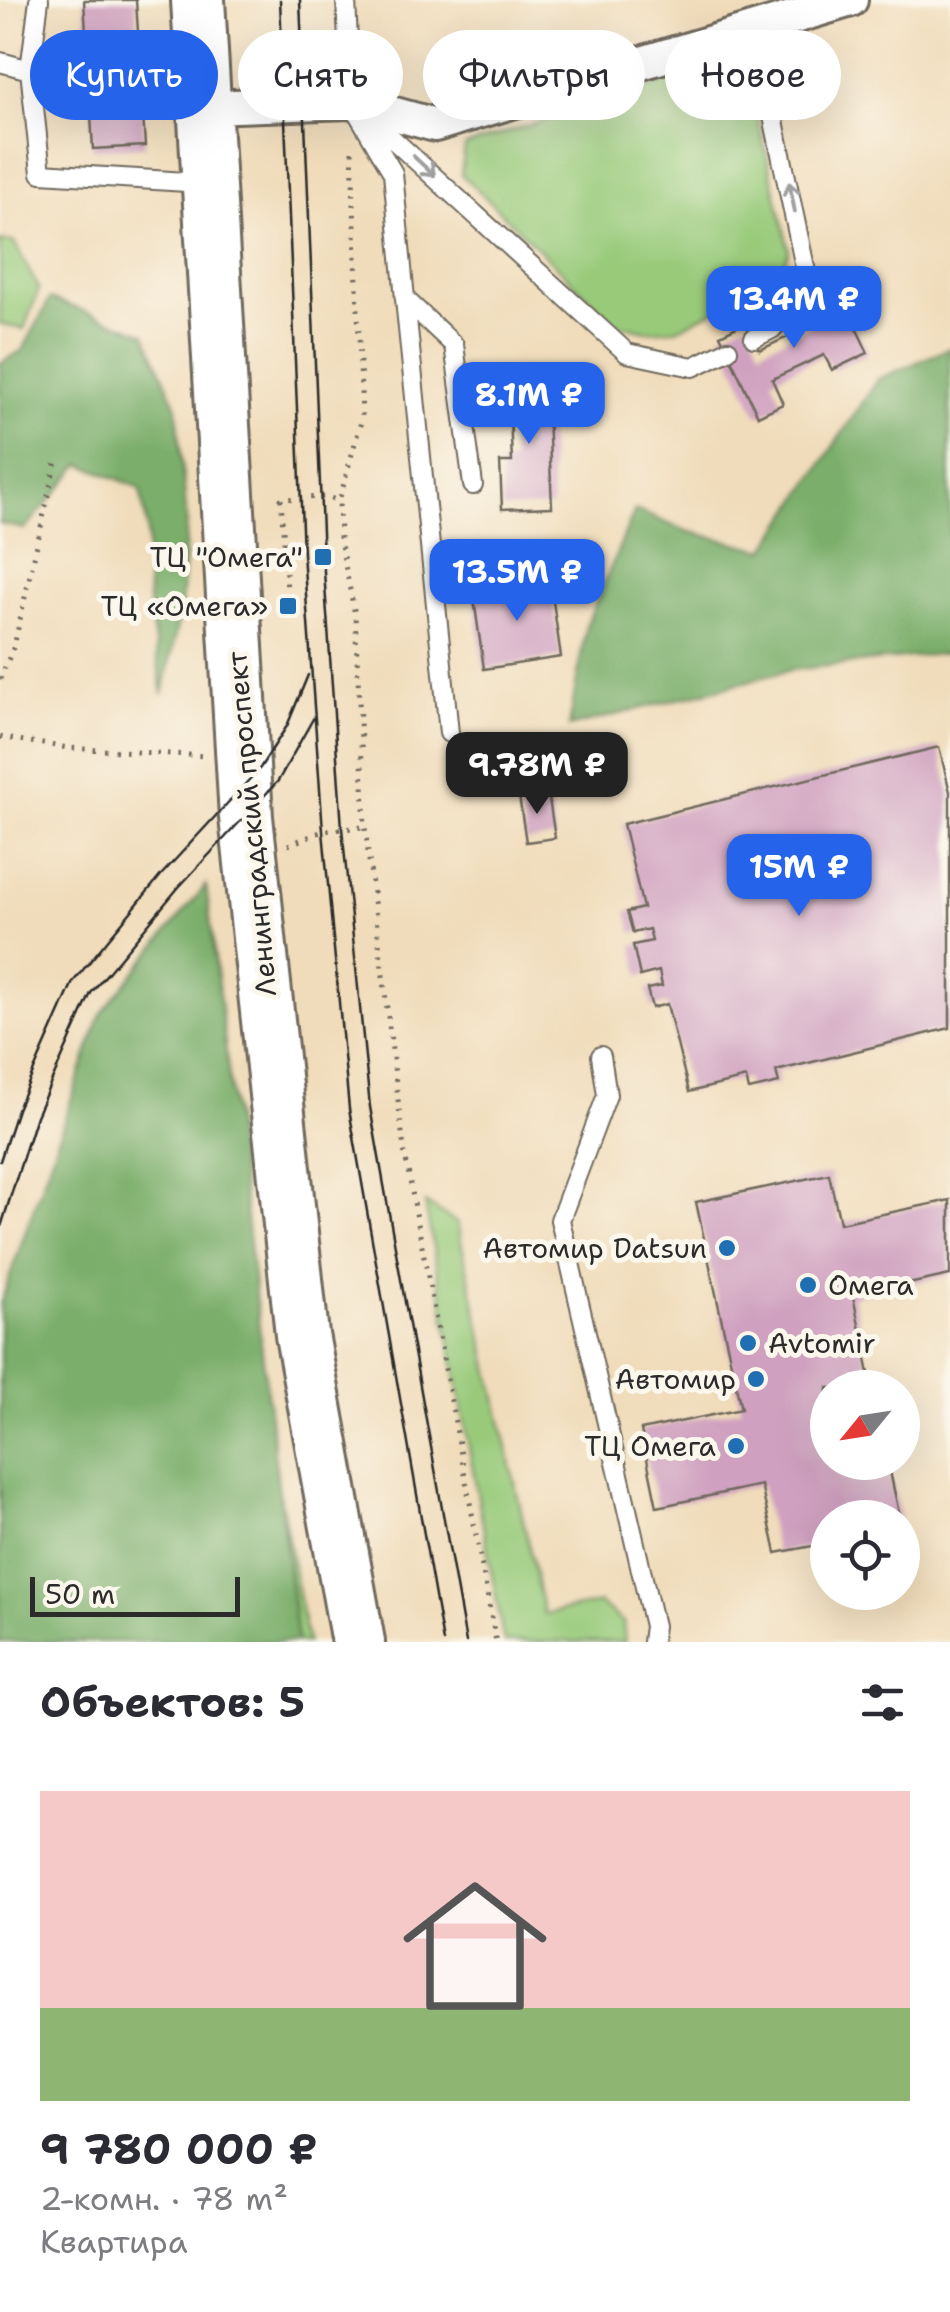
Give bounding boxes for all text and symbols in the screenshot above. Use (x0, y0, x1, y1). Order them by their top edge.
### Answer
chip: Купить (30, 30, 218, 120)
chip: Снять (238, 30, 403, 120)
chip: Фильтры (423, 30, 645, 120)
chip: Новое (665, 30, 841, 120)
one-way arrow (411, 154, 436, 177)
one-way arrow (781, 182, 800, 214)
pin: 13.4M ₽ (702, 266, 886, 351)
text: 13.4M ₽ (728, 277, 860, 320)
pin: 8.1M ₽ (448, 362, 610, 447)
text: 8.1M ₽ (475, 373, 583, 416)
place label: ТЦ "Омега" (150, 538, 303, 576)
pin: 13.5M ₽ (425, 539, 609, 624)
marker: ТЦ "Омега" (312, 546, 334, 568)
text: 13.5M ₽ (452, 550, 582, 593)
place label: ТЦ «Омега» (101, 587, 268, 625)
marker: ТЦ «Омега» (277, 595, 299, 617)
street label: Ленинградский проспект (217, 649, 285, 998)
pin: 9.78M ₽ (445, 732, 629, 817)
text: 9.78M ₽ (468, 743, 606, 786)
pin: 15M ₽ (729, 834, 869, 919)
text: 15M ₽ (749, 845, 849, 888)
place label: Автомир Datsun (483, 1229, 707, 1267)
marker: Автомир Datsun (716, 1237, 738, 1259)
place label: Омега (828, 1266, 914, 1304)
marker: Омега (797, 1274, 819, 1296)
place label: Avtomir (768, 1324, 876, 1362)
marker: Avtomir (737, 1332, 759, 1354)
place label: Автомир (615, 1360, 736, 1398)
marker: Автомир (745, 1368, 767, 1390)
north arrow (810, 1370, 920, 1480)
map controls (810, 1370, 920, 1610)
place label: ТЦ Омега (584, 1427, 716, 1465)
marker: ТЦ Омега (725, 1435, 747, 1457)
button: locate (810, 1500, 920, 1610)
scale bar (30, 1572, 240, 1616)
text: 50 m (45, 1575, 115, 1613)
text: Объектов: 5 (40, 1674, 305, 1730)
icon: filters (855, 1675, 910, 1730)
icon: home (385, 1856, 565, 2036)
text: 9 780 000 ₽ (40, 2121, 318, 2177)
text: 2-комн. · 78 m² (40, 2177, 288, 2220)
text: Квартира (40, 2220, 188, 2263)

